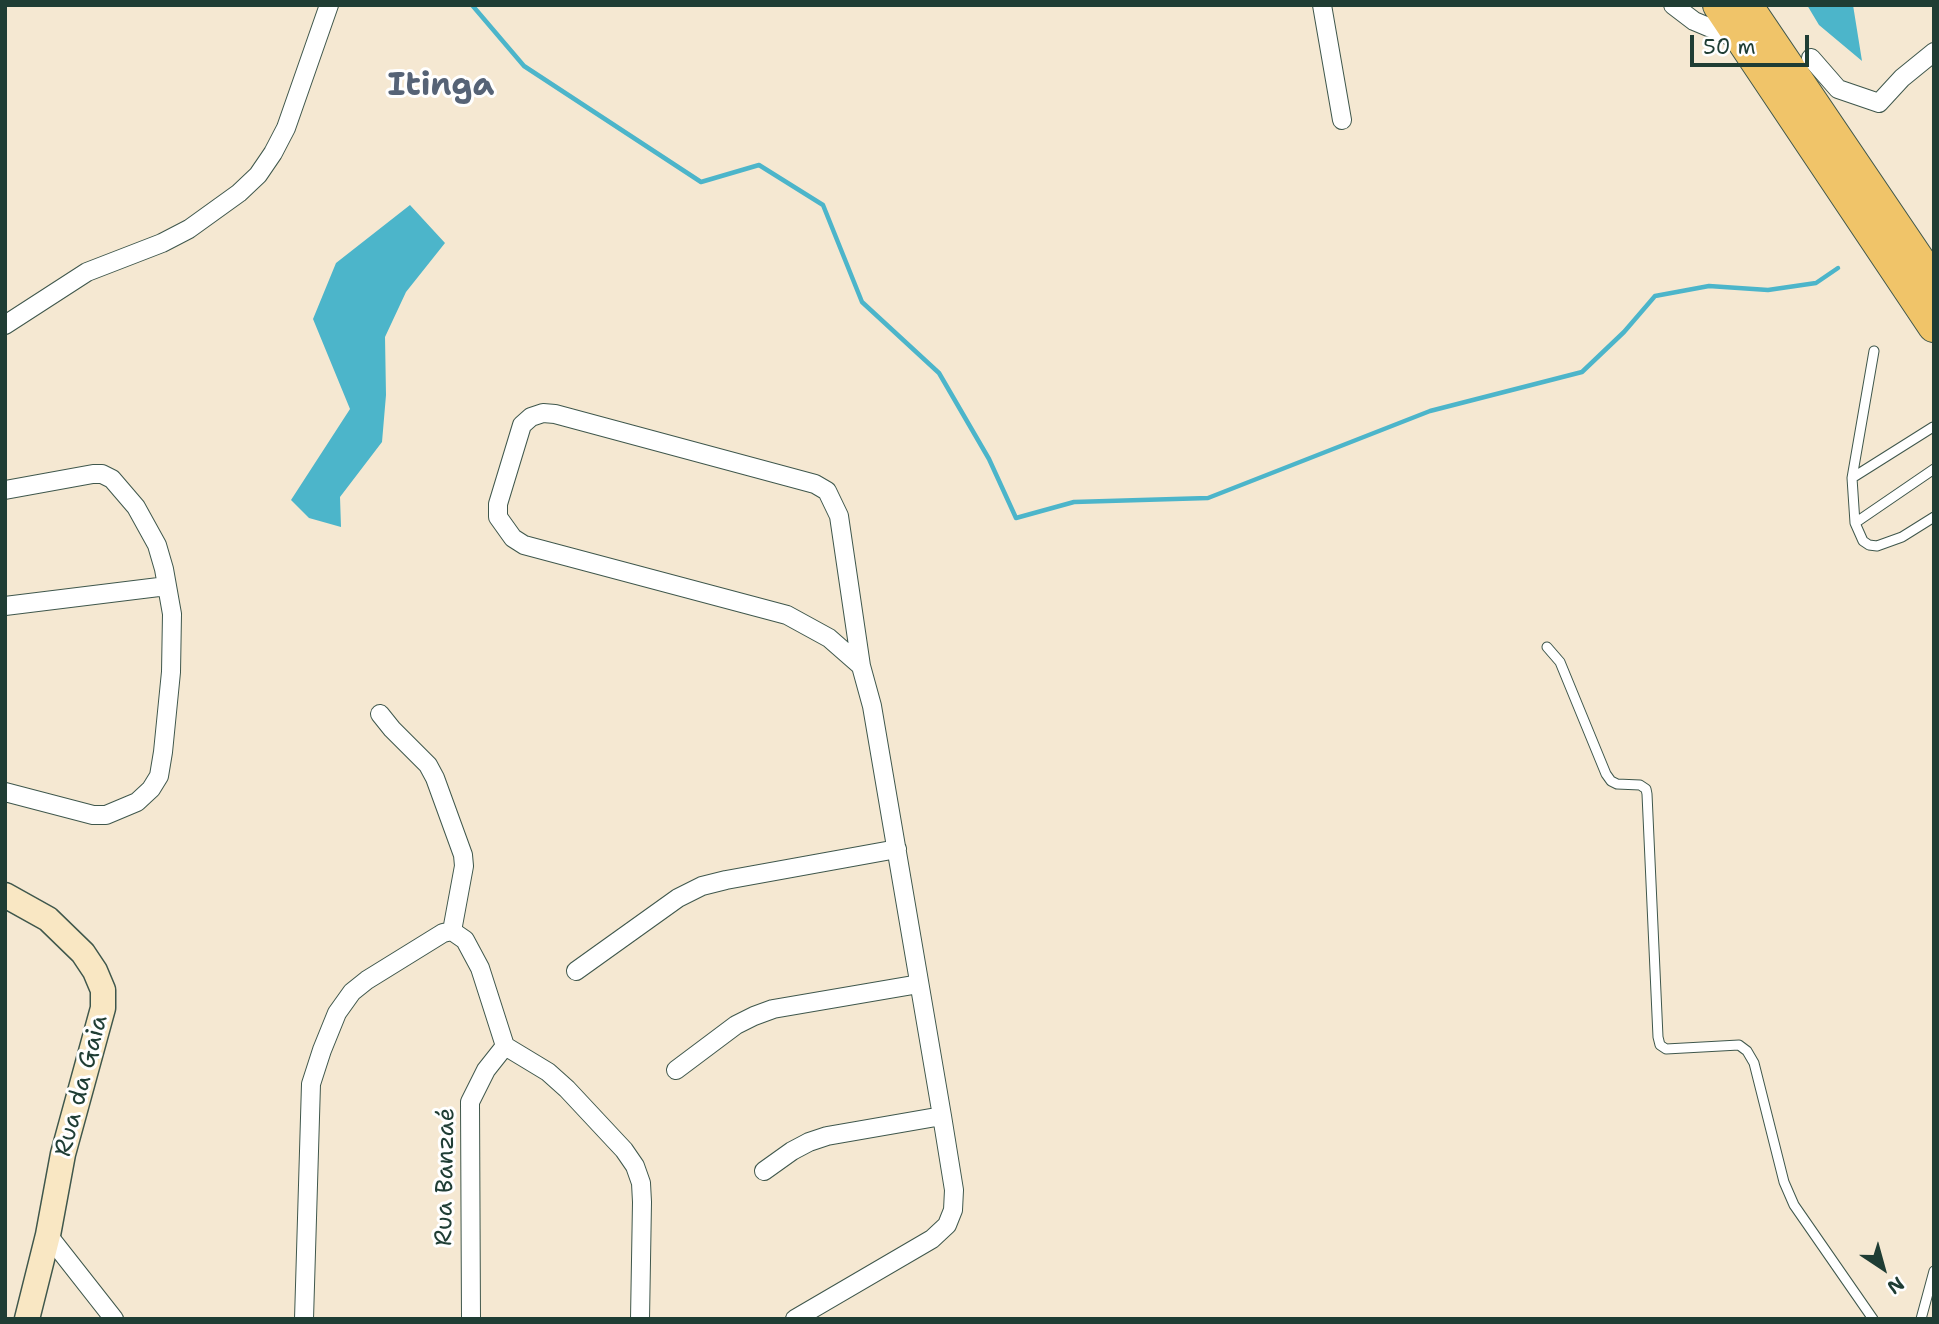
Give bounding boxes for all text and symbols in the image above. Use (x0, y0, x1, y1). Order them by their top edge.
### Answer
scale bar (1694, 21, 1813, 65)
text: 50 m (1703, 33, 1756, 61)
district label: Itinga (388, 68, 494, 106)
street label: Rua da Gaia (49, 1012, 115, 1160)
street label: Rua Banzaé (430, 1108, 462, 1246)
north arrow (1848, 1233, 1918, 1303)
text: N (1882, 1271, 1909, 1300)

